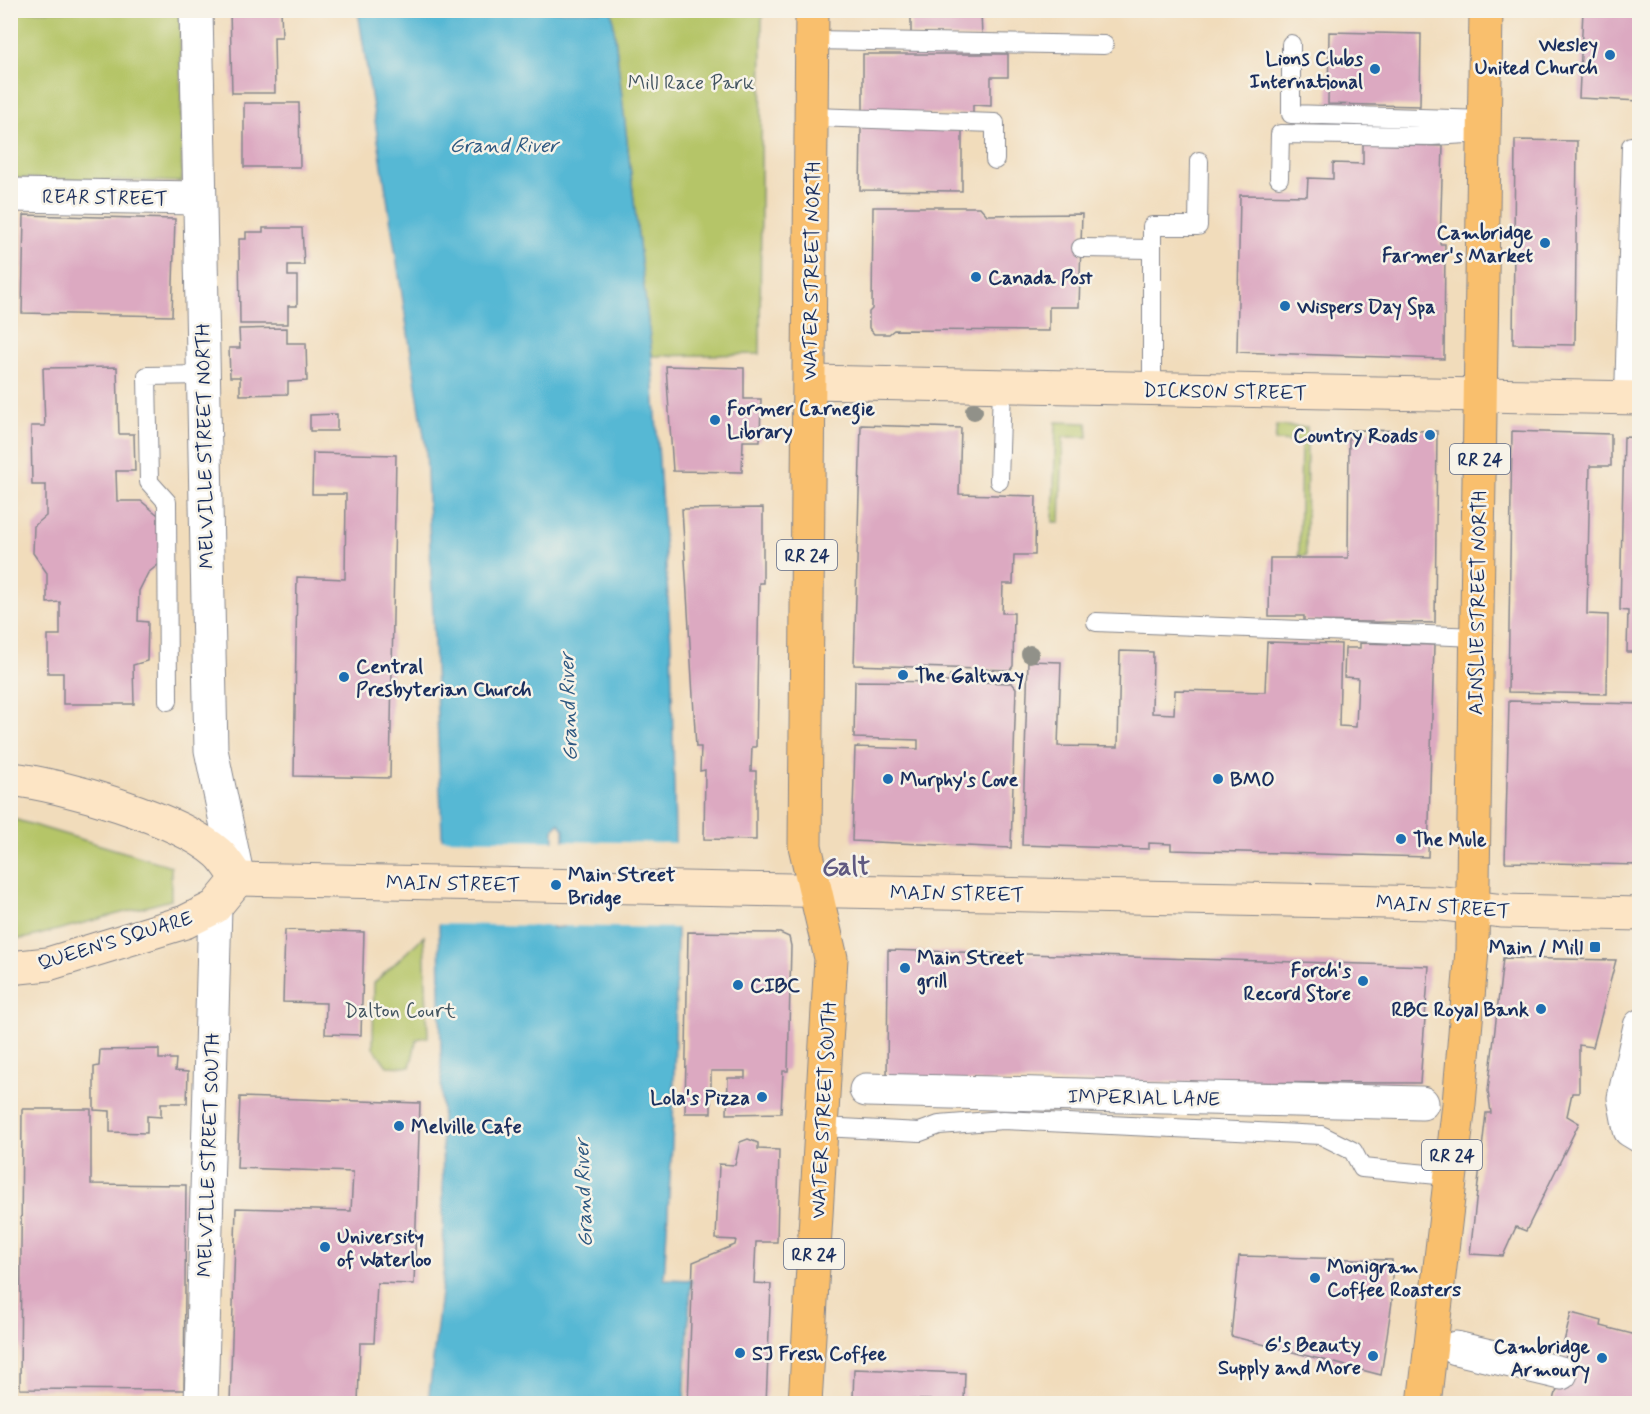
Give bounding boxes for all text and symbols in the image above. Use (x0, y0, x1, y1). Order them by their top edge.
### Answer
place label: Wesley United Church (1475, 32, 1598, 82)
place label: Lions Clubs International (1250, 46, 1363, 96)
marker: Wesley United Church (1603, 48, 1617, 62)
marker: Lions Clubs International (1368, 62, 1382, 76)
park label: Mill Race Park (628, 70, 754, 97)
water label: Grand River (450, 132, 561, 160)
street label: WATER STREET NORTH (797, 162, 828, 380)
street label: REAR STREET (42, 184, 168, 213)
place label: Cambridge Farmer's Market (1382, 220, 1534, 270)
marker: Cambridge Farmer's Market (1538, 236, 1552, 250)
place label: Canada Post (988, 265, 1093, 292)
marker: Canada Post (969, 270, 983, 284)
place label: Wispers Day Spa (1296, 294, 1436, 321)
marker: Wispers Day Spa (1278, 299, 1292, 313)
street label: MELVILLE STREET NORTH (190, 323, 221, 569)
street label: DICKSON STREET (1143, 378, 1307, 407)
place label: Former Carnegie Library (727, 396, 875, 446)
marker: Former Carnegie Library (708, 413, 722, 427)
place label: Country Roads (1293, 423, 1418, 450)
marker: Country Roads (1423, 428, 1437, 442)
road number: RR 24 (1450, 444, 1510, 474)
street label: AINSLIE STREET NORTH (1463, 491, 1494, 715)
road number: RR 24 (777, 540, 837, 570)
water label: Grand River (553, 650, 585, 762)
place label: Central Presbyterian Church (356, 654, 532, 704)
place label: The Galtway (915, 663, 1024, 690)
marker: The Galtway (896, 668, 910, 682)
marker: Central Presbyterian Church (337, 670, 351, 684)
place label: Murphy's Cove (900, 767, 1019, 794)
place label: BMO (1230, 767, 1275, 794)
marker: Murphy's Cove (881, 772, 895, 786)
marker: BMO (1211, 772, 1225, 786)
place label: The Mule (1413, 827, 1487, 854)
marker: The Mule (1394, 832, 1408, 846)
district label: Galt (822, 851, 870, 885)
place label: Main Street Bridge (568, 862, 676, 912)
street label: MAIN STREET (385, 870, 520, 899)
marker: Main Street Bridge (549, 878, 563, 892)
street label: MAIN STREET (889, 880, 1024, 909)
street label: MAIN STREET (1375, 889, 1511, 926)
street label: QUEEN'S SQUARE (35, 905, 196, 978)
place label: Main / Mill (1489, 935, 1583, 962)
marker: Main / Mill (1588, 940, 1602, 954)
place label: Main Street grill (917, 945, 1025, 995)
place label: Forch's Record Store (1244, 958, 1351, 1008)
marker: Main Street grill (898, 961, 912, 975)
place label: CIBC (750, 973, 800, 1000)
marker: Forch's Record Store (1356, 974, 1370, 988)
marker: CIBC (731, 978, 745, 992)
place label: RBC Royal Bank (1392, 997, 1529, 1024)
park label: Dalton Court (344, 998, 456, 1025)
street label: WATER STREET SOUTH (805, 1001, 844, 1219)
marker: RBC Royal Bank (1534, 1002, 1548, 1016)
street label: MELVILLE STREET SOUTH (192, 1032, 227, 1278)
street label: IMPERIAL LANE (1068, 1084, 1220, 1113)
place label: Lola's Pizza (650, 1085, 750, 1112)
marker: Lola's Pizza (755, 1090, 769, 1104)
place label: Melville Cafe (411, 1114, 522, 1141)
marker: Melville Cafe (392, 1119, 406, 1133)
water label: Grand River (568, 1136, 600, 1248)
road number: RR 24 (1422, 1140, 1482, 1170)
place label: University of Waterloo (337, 1224, 431, 1274)
road number: RR 24 (784, 1239, 844, 1269)
marker: University of Waterloo (318, 1240, 332, 1254)
place label: Monigram Coffee Roasters (1327, 1254, 1461, 1304)
marker: Monigram Coffee Roasters (1308, 1271, 1322, 1285)
place label: G's Beauty Supply and More (1218, 1332, 1361, 1382)
place label: Cambridge Armoury (1493, 1334, 1591, 1384)
place label: SJ Fresh Coffee (752, 1341, 887, 1368)
marker: SJ Fresh Coffee (733, 1346, 747, 1360)
marker: G's Beauty Supply and More (1366, 1349, 1380, 1363)
marker: Cambridge Armoury (1595, 1351, 1609, 1365)

